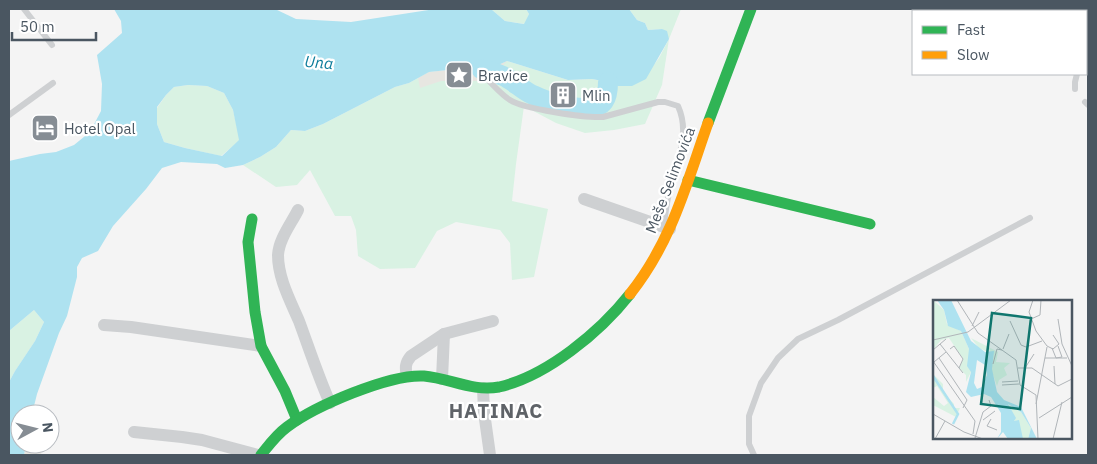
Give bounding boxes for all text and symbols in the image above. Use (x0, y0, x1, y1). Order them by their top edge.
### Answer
scale bar (12, 10, 96, 42)
legend (912, 10, 1087, 75)
text: 50 m (20, 17, 55, 36)
text: Fast (957, 20, 985, 39)
text: Slow (957, 45, 990, 64)
water label: Una (304, 51, 334, 73)
place icon: Bravice (444, 60, 474, 90)
place label: Bravice (478, 66, 528, 85)
building icon: Mlin (548, 80, 578, 110)
place label: Mlin (582, 86, 611, 105)
hotel icon: Hotel Opal (30, 113, 60, 143)
place label: Hotel Opal (64, 119, 135, 138)
street label: Meše Selimovića (641, 124, 699, 236)
inset map (933, 300, 1072, 439)
district label: HATINAC (449, 397, 543, 424)
north arrow (10, 404, 60, 454)
text: N (38, 421, 57, 434)

